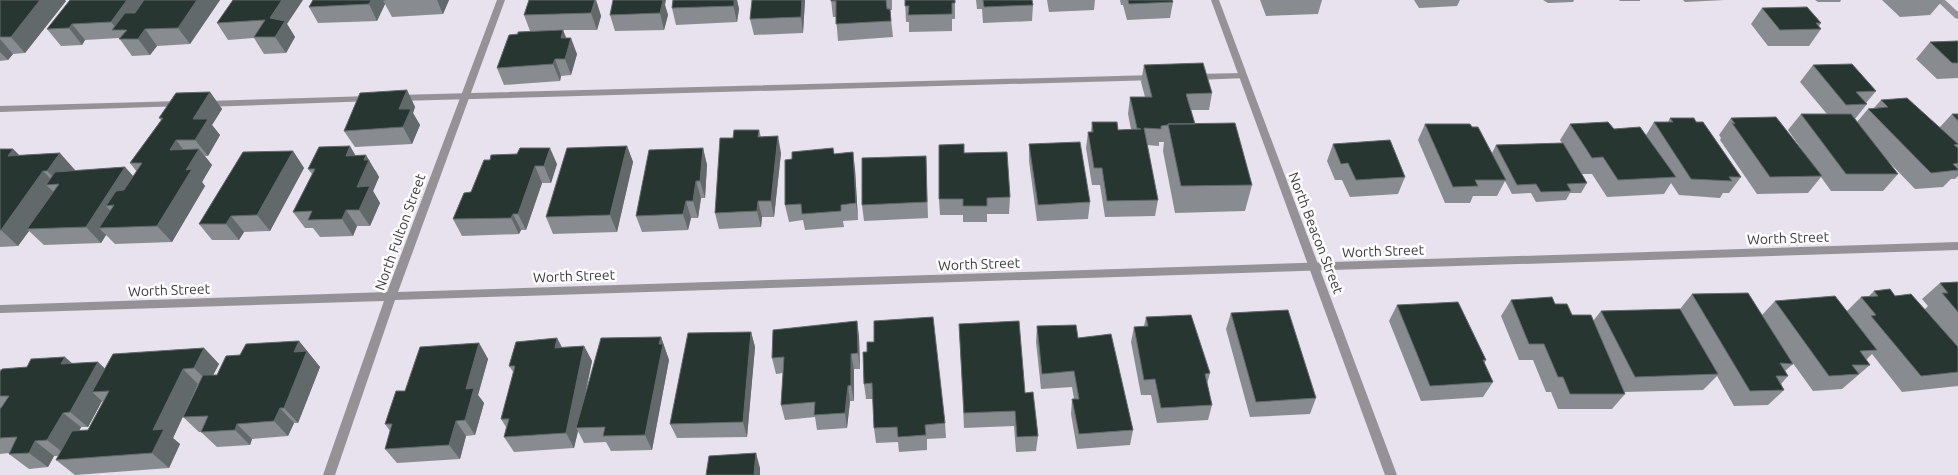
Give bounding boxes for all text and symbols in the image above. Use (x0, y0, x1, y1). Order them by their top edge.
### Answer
street label: North Beacon Street (1285, 170, 1347, 297)
street label: North Fulton Street (371, 171, 429, 293)
street label: Worth Street (1747, 229, 1830, 247)
street label: Worth Street (1342, 242, 1425, 260)
street label: Worth Street (938, 255, 1021, 273)
street label: Worth Street (533, 267, 616, 285)
street label: Worth Street (128, 281, 211, 299)

